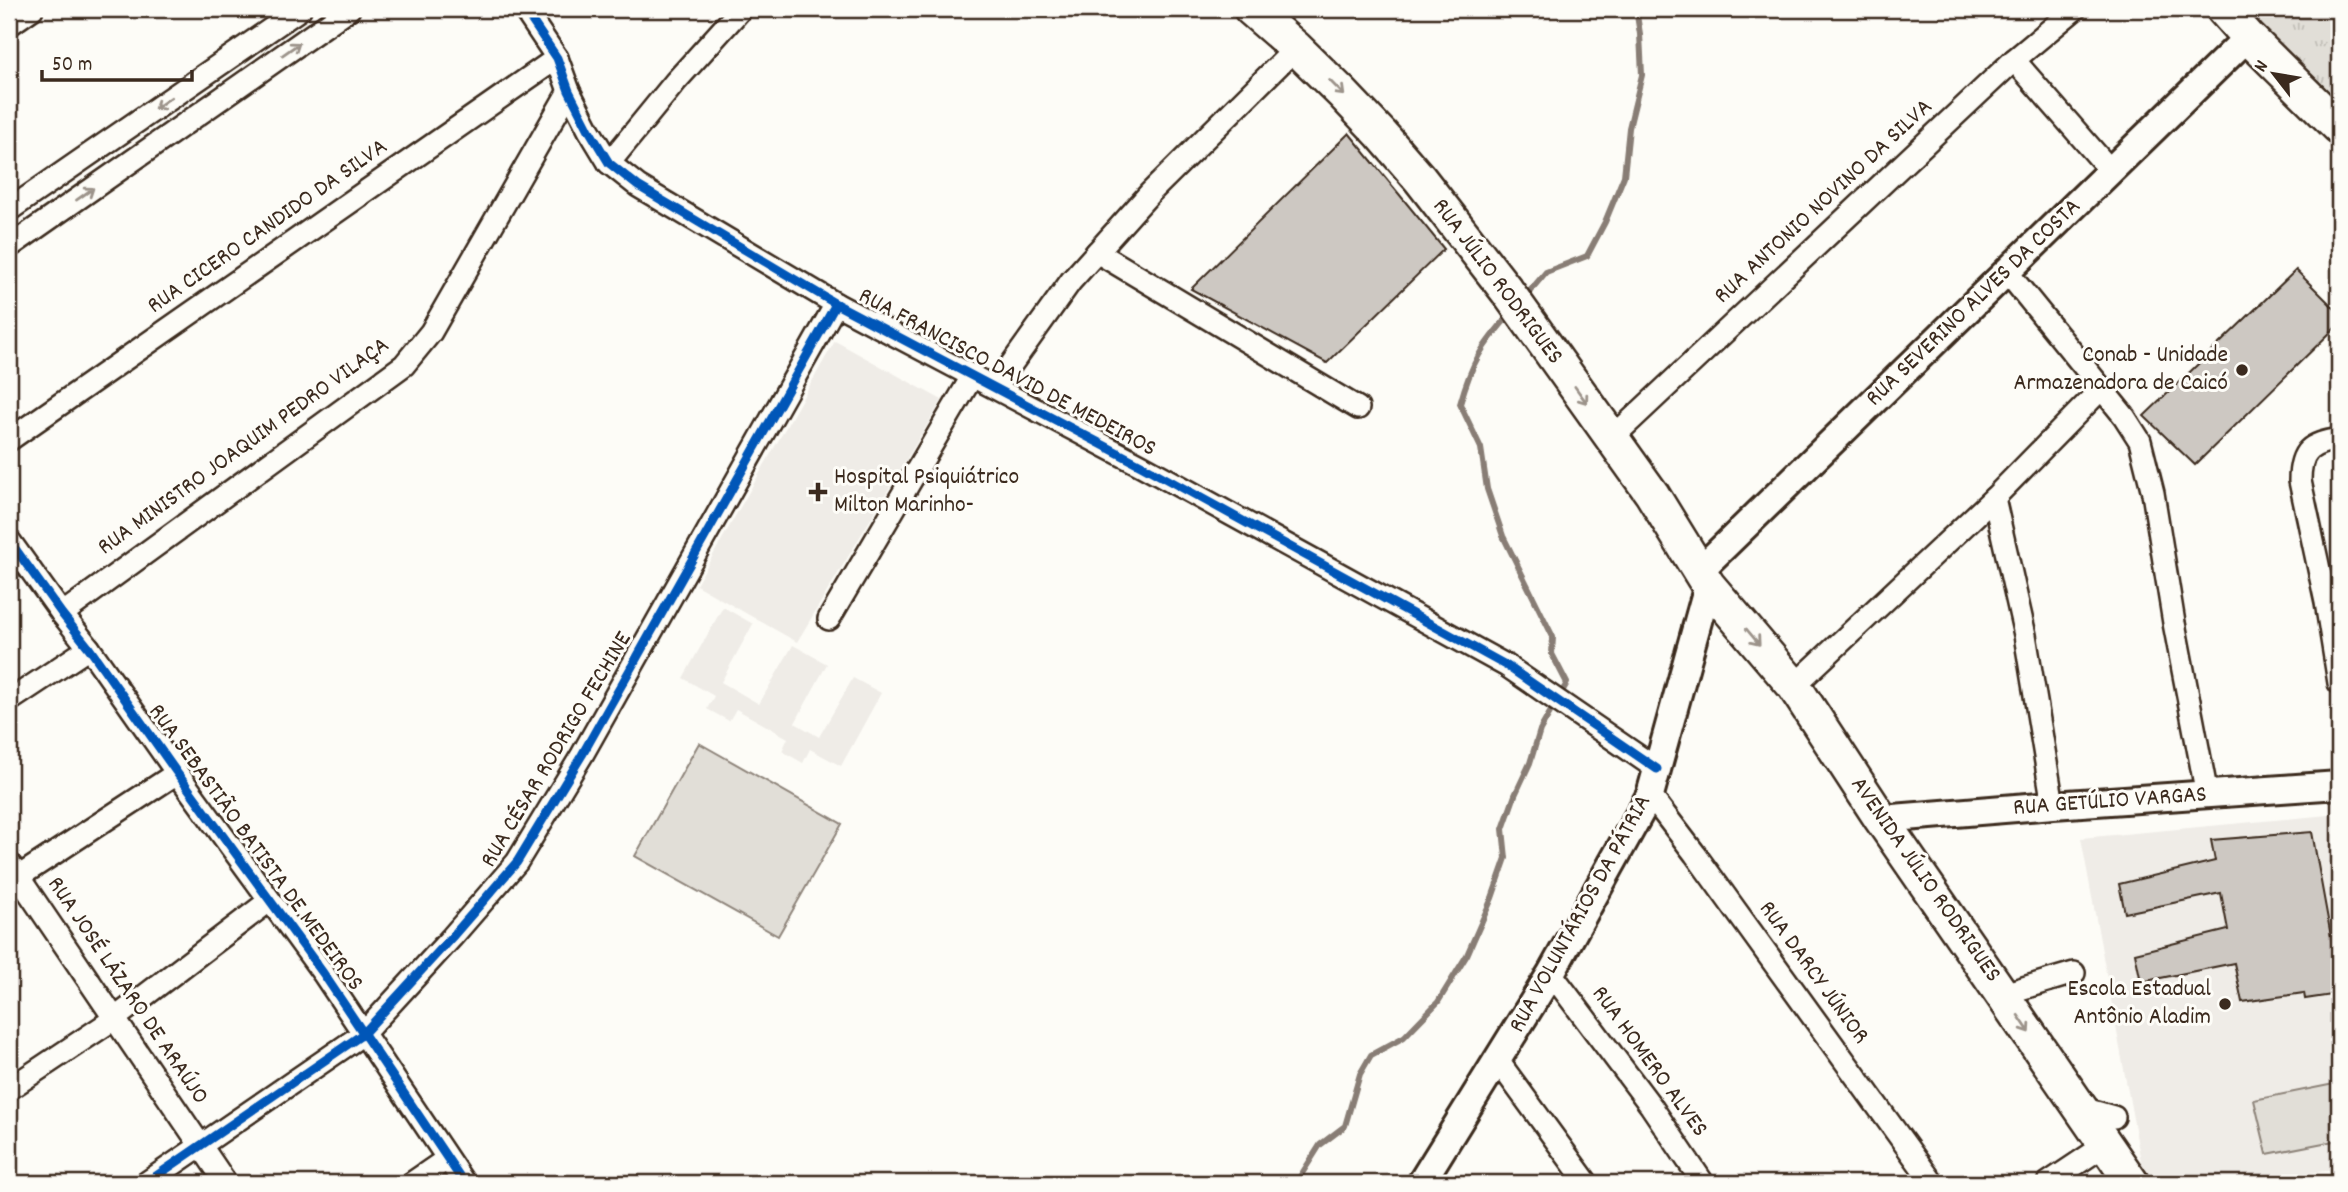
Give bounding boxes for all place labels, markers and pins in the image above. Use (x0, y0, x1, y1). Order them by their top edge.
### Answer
place label: Conab - Unidade Armazenadora de Caicó (2013, 339, 2228, 401)
marker: Conab - Unidade Armazenadora de Caicó (2234, 362, 2250, 378)
place label: Hospital Psiquiátrico Milton Marinho- (834, 461, 1019, 523)
marker: Hospital Psiquiátrico Milton Marinho- (808, 482, 828, 502)
place label: Escola Estadual Antônio Aladim (2068, 973, 2211, 1035)
marker: Escola Estadual Antônio Aladim (2217, 996, 2233, 1012)

